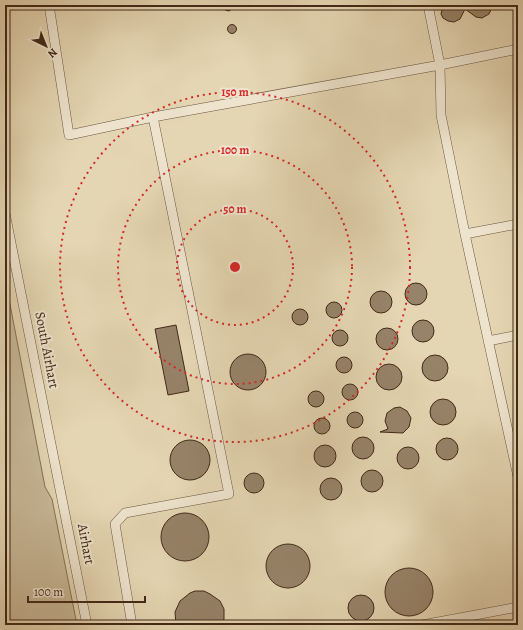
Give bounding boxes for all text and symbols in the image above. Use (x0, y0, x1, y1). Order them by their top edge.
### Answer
north arrow (26, 26, 66, 66)
text: N (44, 45, 61, 61)
text: 150 m (221, 84, 249, 100)
text: 100 m (221, 142, 249, 158)
text: 50 m (223, 201, 247, 217)
centre of rings (228, 260, 242, 274)
street label: South Airhart (30, 310, 64, 390)
street label: Airhart (73, 521, 99, 566)
scale bar (28, 578, 145, 604)
text: 100 m (34, 584, 63, 600)

